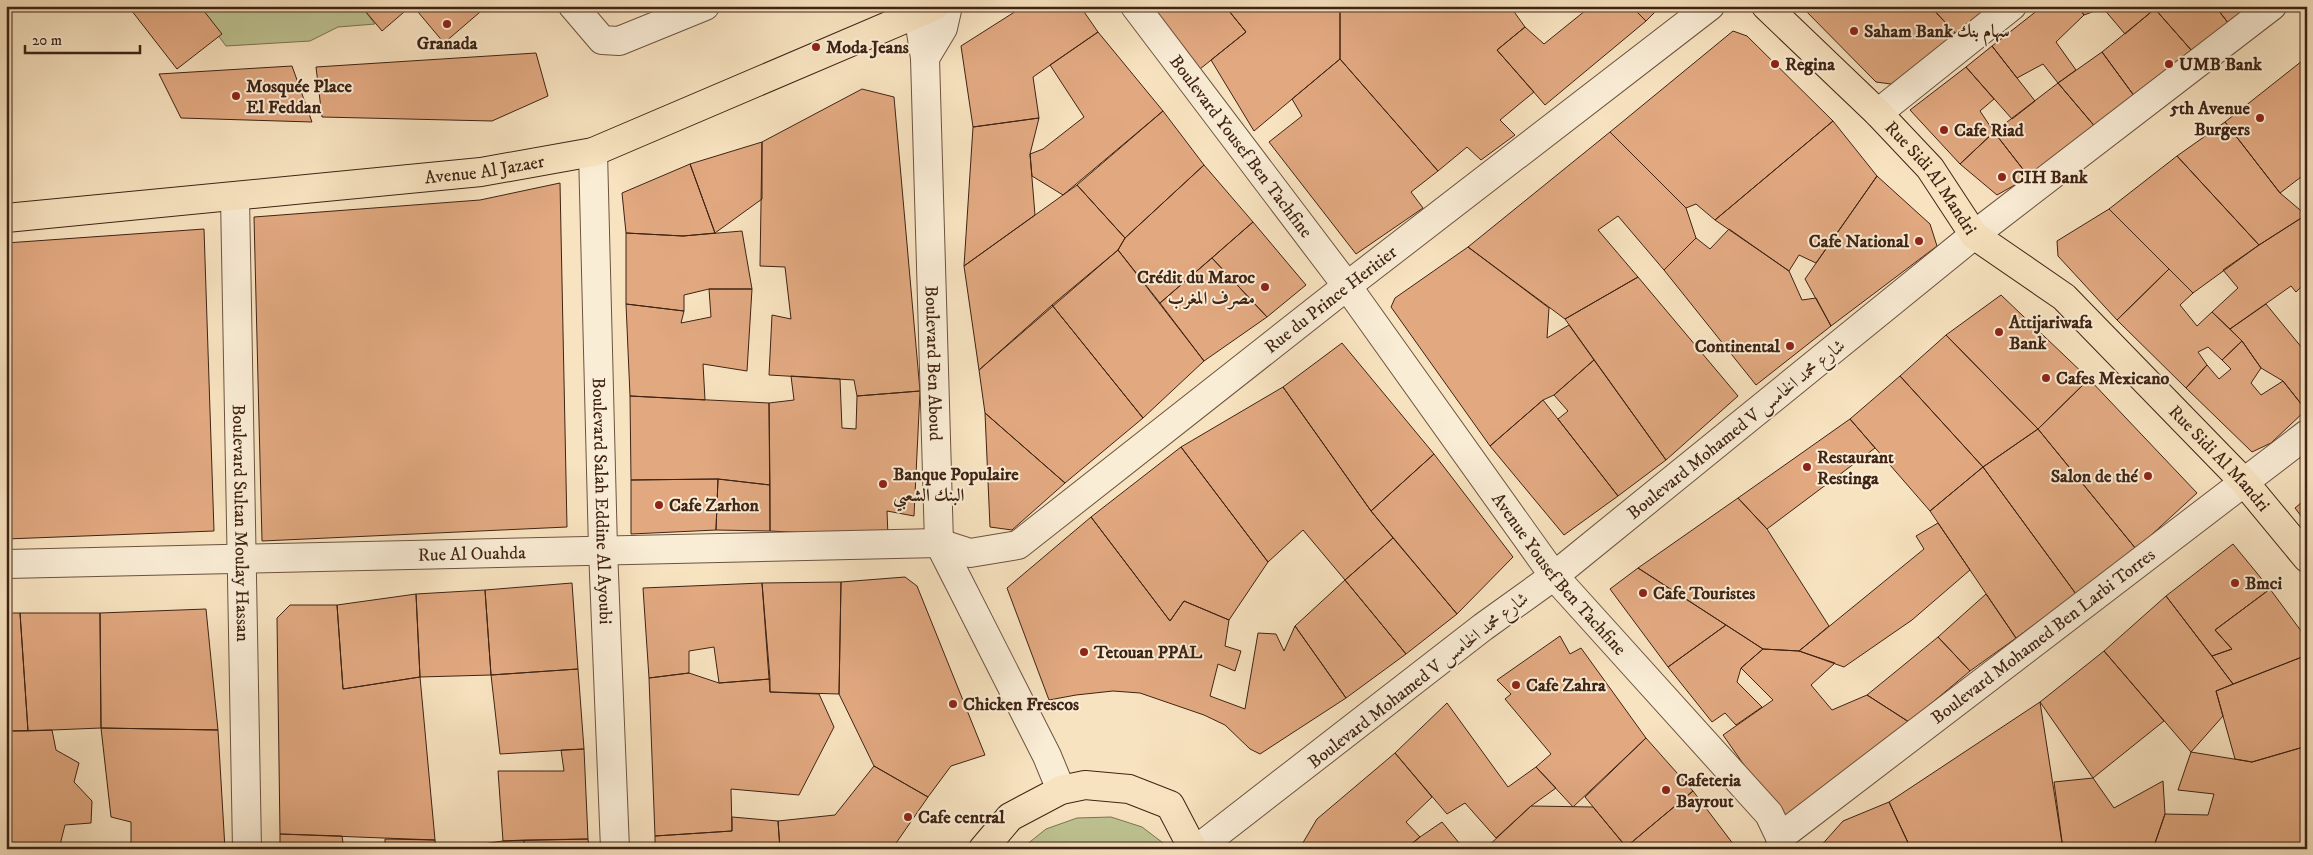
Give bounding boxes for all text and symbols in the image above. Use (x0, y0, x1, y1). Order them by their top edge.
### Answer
marker: Granada (441, 18, 453, 30)
place label: Saham Bank سهام بنك (1864, 21, 2010, 47)
scale bar (25, 22, 140, 54)
marker: Saham Bank سهام بنك (1848, 25, 1860, 37)
text: 20 m (32, 31, 62, 50)
place label: Granada (417, 33, 478, 55)
place label: Moda Jeans (826, 37, 909, 59)
marker: Moda Jeans (810, 41, 822, 53)
street label: Boulevard Yousef Ben Tachfine (1164, 51, 1317, 243)
place label: Regina (1785, 54, 1835, 76)
place label: UMB Bank (2179, 54, 2263, 76)
marker: Regina (1769, 58, 1781, 70)
marker: UMB Bank (2163, 58, 2175, 70)
place label: Mosquée Place El Feddan (246, 76, 352, 119)
marker: Mosquée Place El Feddan (230, 90, 242, 102)
place label: 5th Avenue Burgers (2169, 98, 2251, 141)
marker: 5th Avenue Burgers (2254, 112, 2266, 124)
street label: Rue Sidi Al Mandri (1880, 117, 1981, 239)
place label: Cafe Riad (1954, 120, 2025, 142)
marker: Cafe Riad (1938, 124, 1950, 136)
street label: Avenue Al Jazaer (424, 151, 547, 189)
place label: CIH Bank (2012, 167, 2089, 189)
marker: CIH Bank (1996, 171, 2008, 183)
place label: Cafe National (1809, 231, 1910, 253)
marker: Cafe National (1913, 235, 1925, 247)
street label: Rue du Prince Heritier (1261, 241, 1402, 359)
place label: Crédit du Maroc مصرف المغرب (1137, 267, 1255, 310)
marker: Crédit du Maroc مصرف المغرب (1259, 281, 1271, 293)
street label: Boulevard Ben Aboud (920, 285, 946, 441)
place label: Attijariwafa Bank (2008, 312, 2093, 355)
marker: Attijariwafa Bank (1993, 326, 2005, 338)
street label: Boulevard Mohamed V شارع محمد الخامس (1623, 335, 1852, 527)
place label: Continental (1695, 336, 1781, 358)
marker: Continental (1784, 340, 1796, 352)
place label: Cafes Mexicano (2056, 368, 2169, 390)
marker: Cafes Mexicano (2040, 372, 2052, 384)
street label: Boulevard Salah Eddine Al Ayoubi (587, 377, 616, 625)
street label: Rue Sidi Al Mandri (2163, 401, 2274, 516)
street label: Boulevard Sultan Moulay Hassan (227, 404, 253, 643)
place label: Restaurant Restinga (1817, 447, 1894, 490)
marker: Restaurant Restinga (1801, 461, 1813, 473)
place label: Banque Populaire البنك الشعبي (893, 464, 1019, 512)
place label: Salon de thé (2051, 466, 2139, 488)
marker: Salon de thé (2142, 470, 2154, 482)
marker: Banque Populaire البنك الشعبي (877, 478, 889, 490)
street label: Avenue Yousef Ben Tachfine (1486, 489, 1630, 660)
place label: Cafe Zarhon (669, 495, 760, 517)
marker: Cafe Zarhon (653, 499, 665, 511)
street label: Rue Al Ouahda (418, 542, 526, 567)
street label: Boulevard Mohamed Ben Larbi Torres (1927, 544, 2160, 729)
place label: Bmci (2245, 573, 2283, 595)
marker: Bmci (2229, 577, 2241, 589)
place label: Cafe Touristes (1653, 583, 1755, 605)
marker: Cafe Touristes (1637, 587, 1649, 599)
street label: Boulevard Mohamed V شارع محمد الخامس (1304, 588, 1535, 776)
place label: Tetouan PPAL (1093, 642, 1203, 664)
marker: Tetouan PPAL (1078, 646, 1090, 658)
place label: Cafe Zahra (1526, 675, 1606, 697)
marker: Cafe Zahra (1510, 679, 1522, 691)
place label: Chicken Frescos (963, 694, 1079, 716)
marker: Chicken Frescos (947, 698, 959, 710)
place label: Cafeteria Bayrout (1676, 770, 1741, 813)
marker: Cafeteria Bayrout (1660, 784, 1672, 796)
place label: Cafe central (918, 807, 1005, 829)
marker: Cafe central (902, 811, 914, 823)

